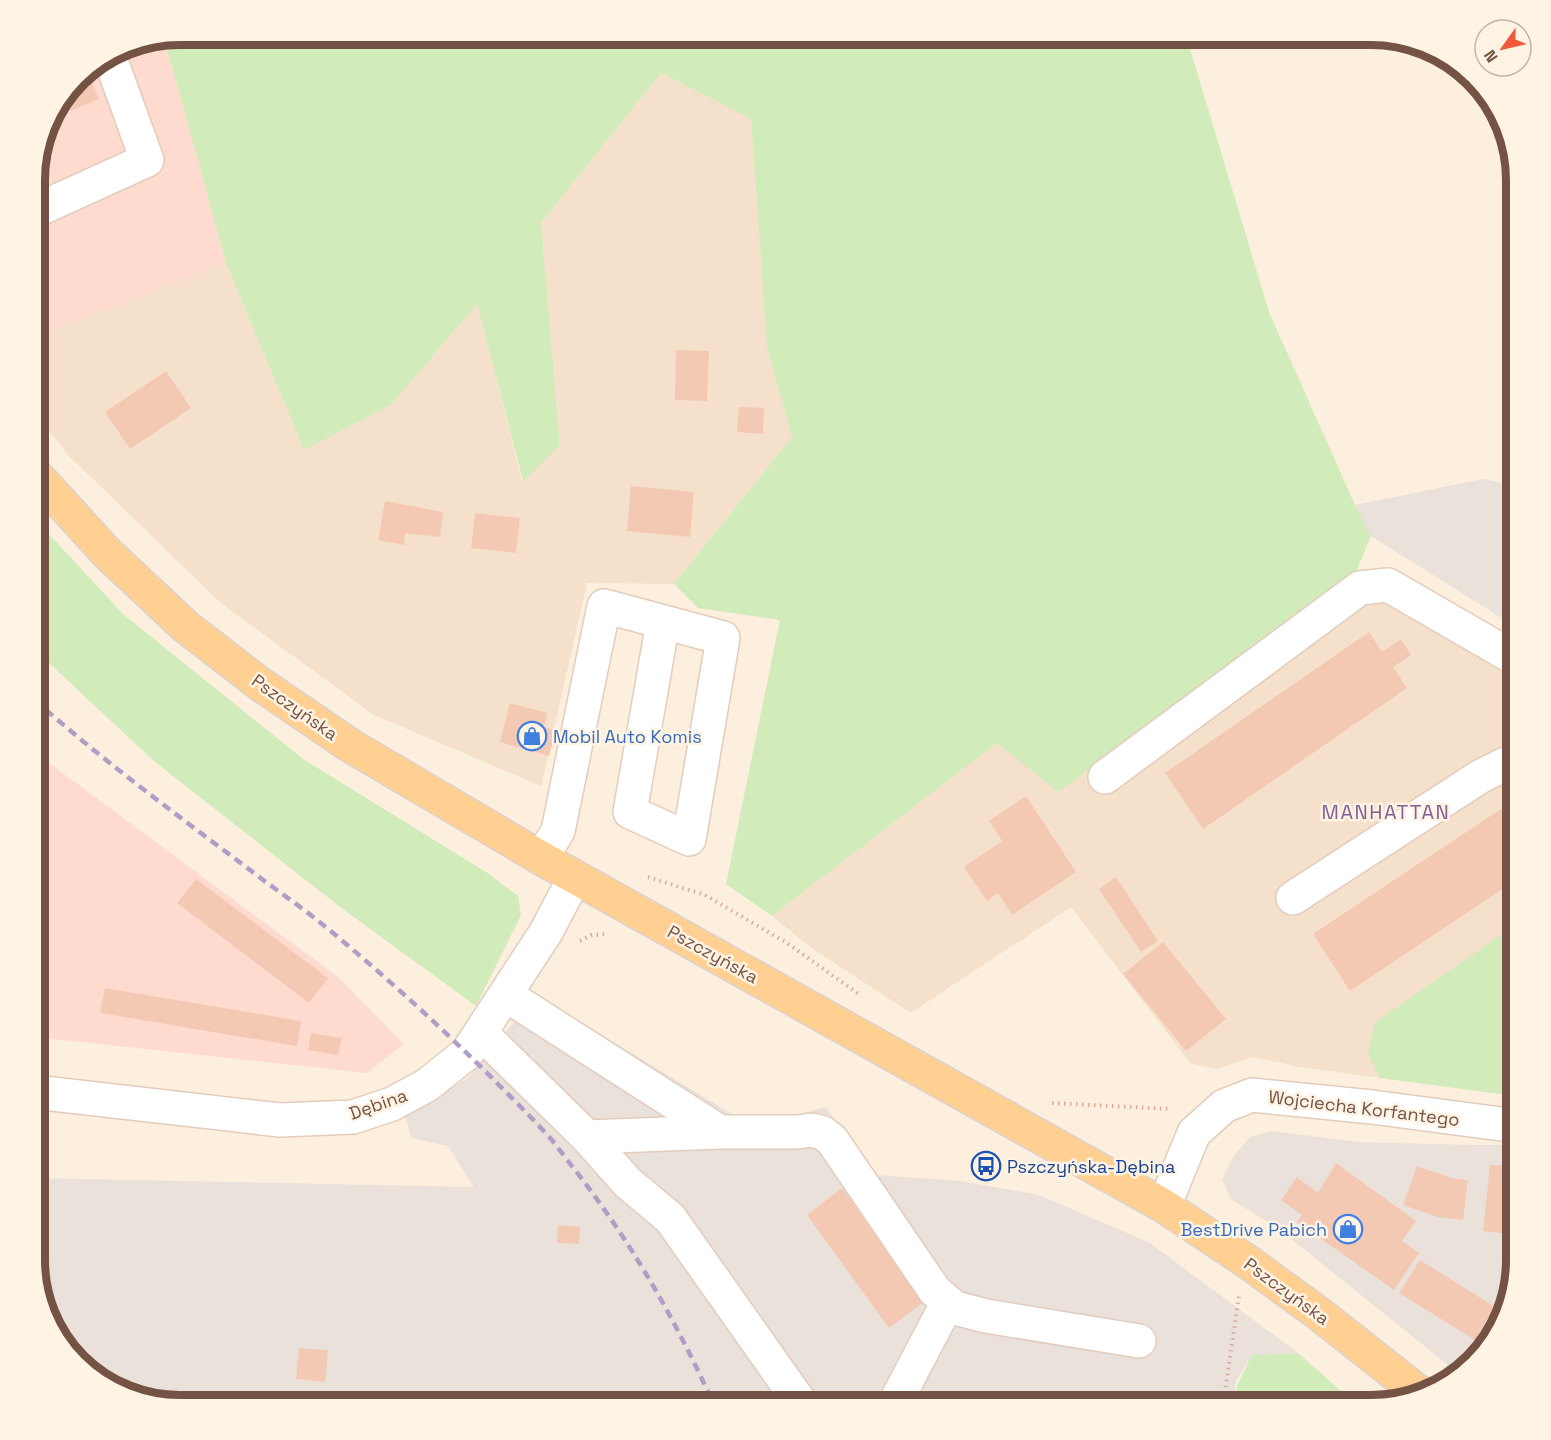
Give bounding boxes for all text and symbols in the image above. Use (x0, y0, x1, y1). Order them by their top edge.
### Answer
north arrow (1473, 18, 1533, 78)
text: N (1479, 46, 1503, 66)
street label: Pszczyńska (247, 669, 343, 745)
shop icon: Mobil Auto Komis (516, 720, 548, 752)
place label: Mobil Auto Komis (553, 725, 702, 748)
district label: MANHATTAN (1322, 799, 1450, 825)
street label: Pszczyńska (664, 920, 762, 988)
street label: Dębina (346, 1083, 410, 1125)
street label: Wojciecha Korfantego (1267, 1085, 1461, 1131)
bus stop icon: Pszczyńska-Dębina (970, 1150, 1002, 1182)
place label: Pszczyńska-Dębina (1007, 1155, 1175, 1178)
shop icon: BestDrive Pabich (1332, 1213, 1364, 1245)
place label: BestDrive Pabich (1180, 1218, 1327, 1241)
street label: Pszczyńska (1240, 1252, 1334, 1330)

